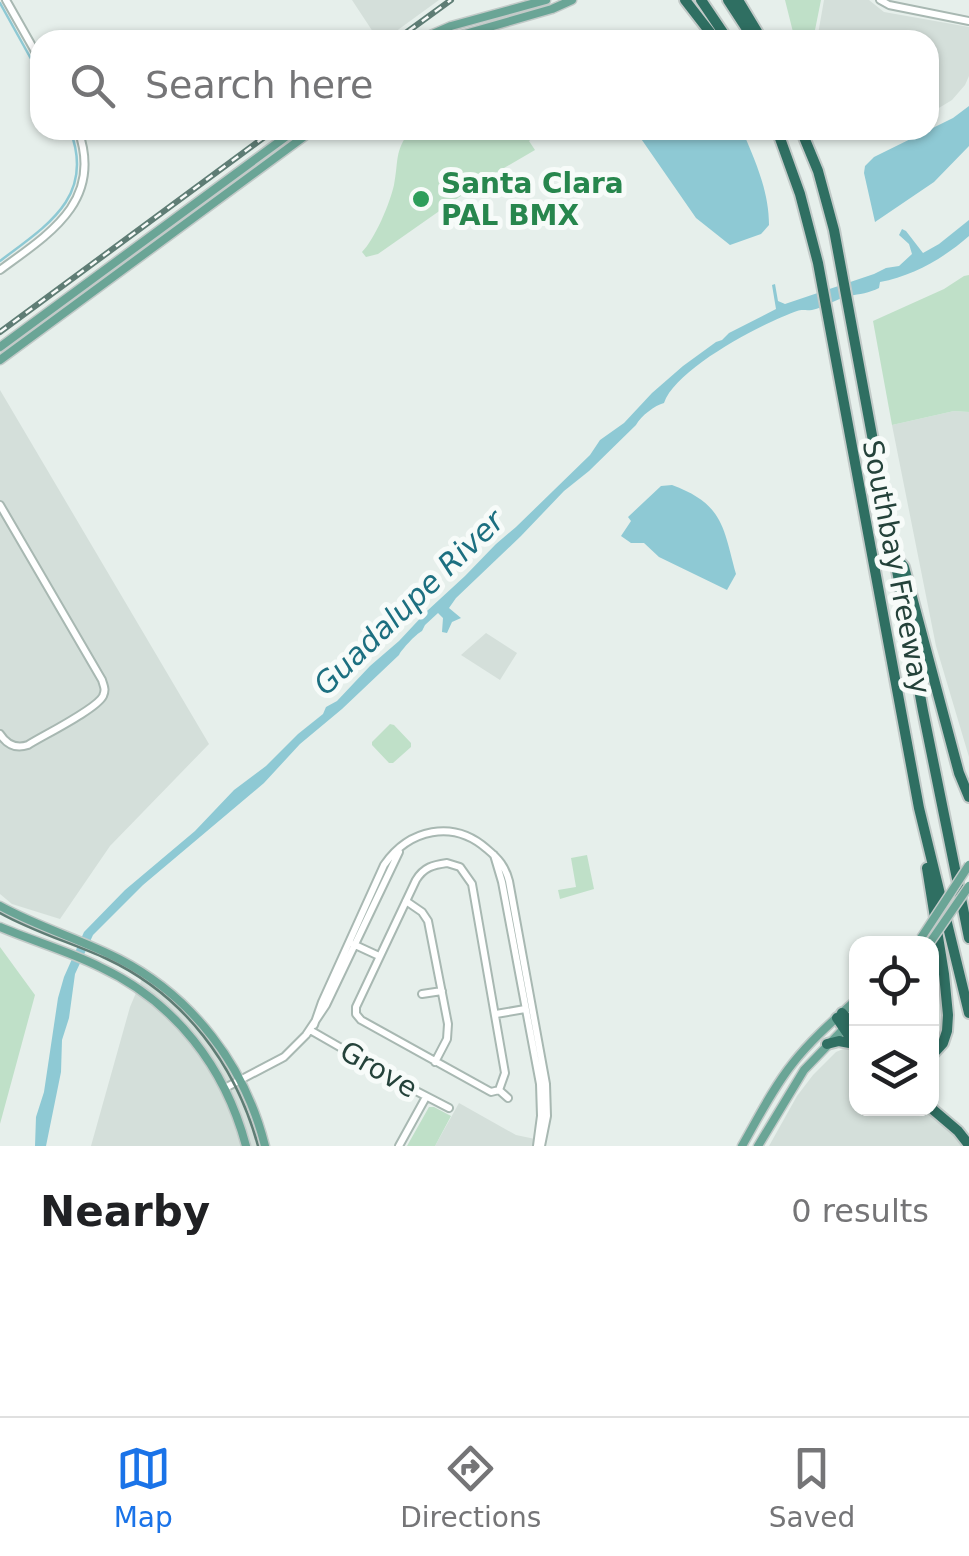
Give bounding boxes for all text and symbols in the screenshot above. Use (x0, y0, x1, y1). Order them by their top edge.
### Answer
search box (30, 30, 939, 140)
icon: search (65, 58, 120, 113)
text: Search here (145, 63, 373, 107)
place label: Santa Clara PAL BMX (441, 167, 624, 232)
marker: Santa Clara PAL BMX (410, 188, 432, 210)
street label: Southbay Freeway (856, 437, 937, 697)
water label: Guadalupe River (307, 502, 512, 702)
map controls (849, 936, 939, 1116)
button: locate (849, 936, 939, 1026)
button: layers (849, 1026, 939, 1116)
street label: Grove (334, 1034, 423, 1105)
text: Nearby (40, 1187, 210, 1236)
text: 0 results (791, 1192, 929, 1230)
tab: Map (114, 1441, 173, 1534)
tab: Directions (400, 1441, 541, 1534)
tab: Saved (769, 1441, 855, 1534)

